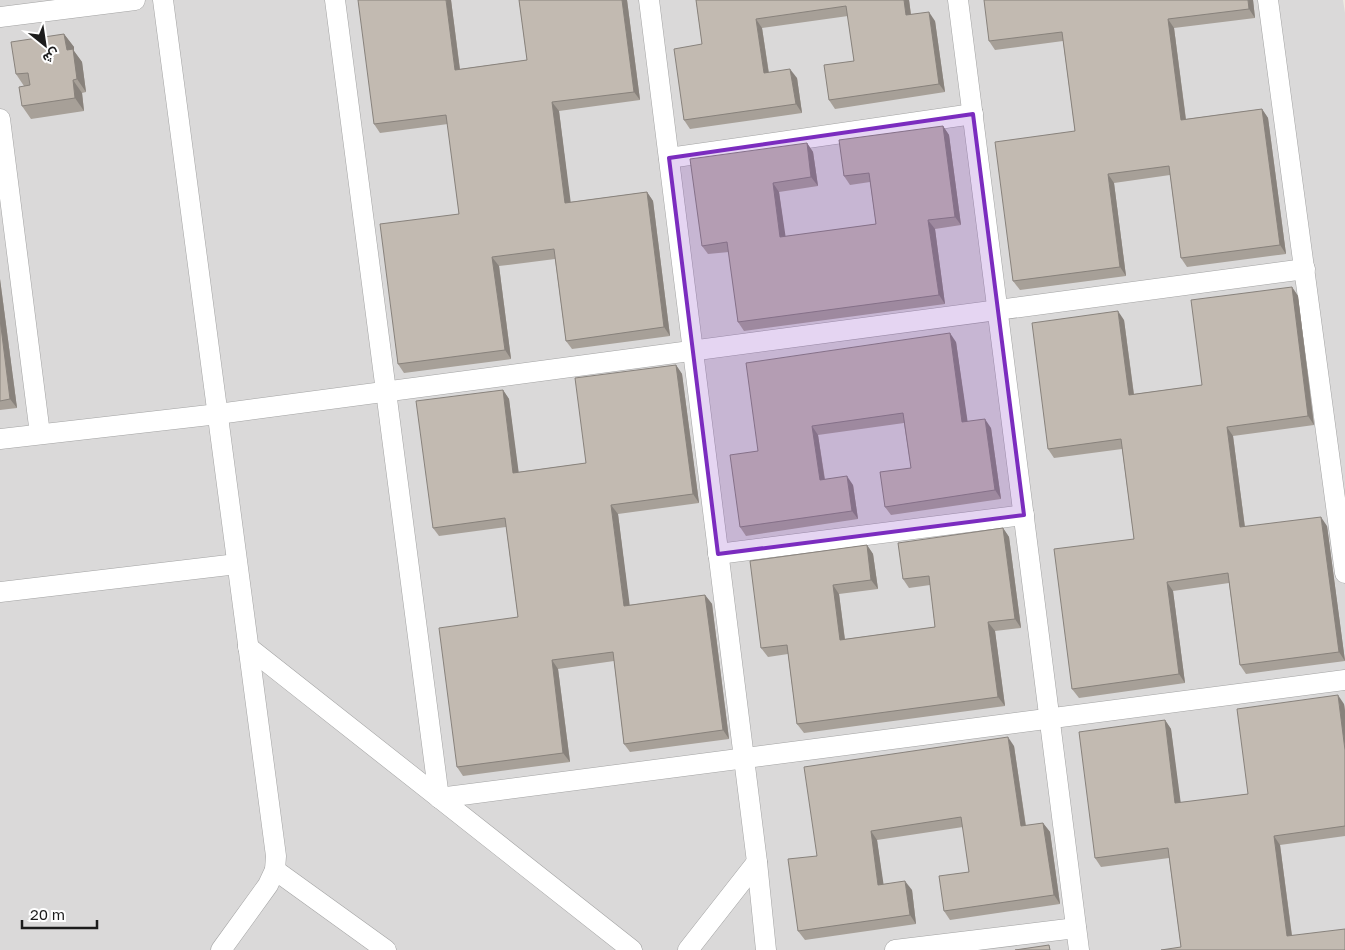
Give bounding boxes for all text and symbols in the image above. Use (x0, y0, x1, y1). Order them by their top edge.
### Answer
north arrow (20, 20, 70, 70)
text: ش (40, 44, 63, 68)
scale bar (22, 898, 98, 930)
text: 20 m (30, 905, 65, 923)

